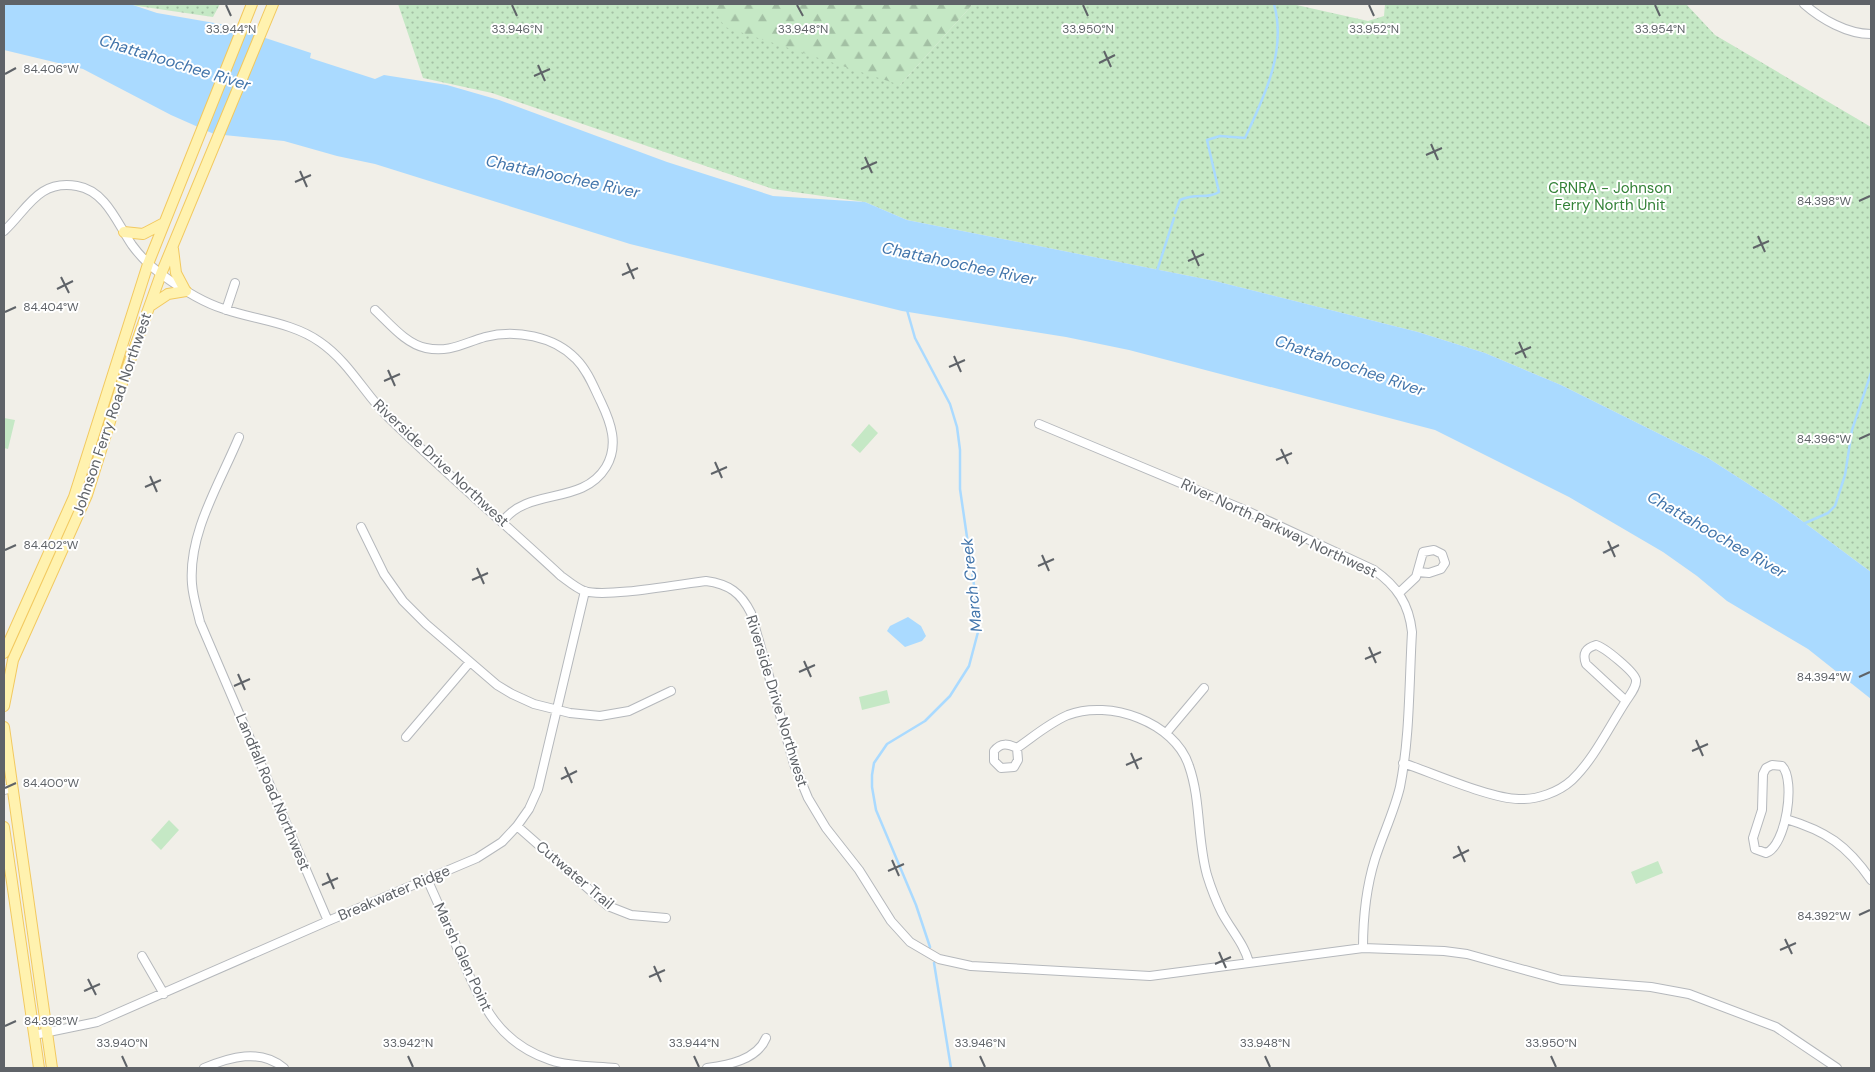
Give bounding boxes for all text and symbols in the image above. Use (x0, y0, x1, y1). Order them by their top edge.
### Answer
text: 33.944°N (206, 21, 256, 37)
text: 33.946°N (492, 21, 542, 37)
text: 33.948°N (778, 21, 828, 37)
text: 33.950°N (1062, 21, 1114, 37)
text: 33.952°N (1349, 21, 1399, 37)
text: 33.954°N (1635, 21, 1685, 37)
water label: Chattahoochee River (97, 29, 254, 96)
text: 84.406°W (23, 61, 79, 77)
water label: Chattahoochee River (484, 150, 643, 203)
park label: CRNRA - Johnson Ferry North Unit (1548, 178, 1672, 215)
text: 84.398°W (1797, 193, 1851, 209)
water label: Chattahoochee River (880, 237, 1039, 290)
text: 84.404°W (23, 299, 79, 315)
street label: Johnson Ferry Road Northwest (68, 310, 156, 518)
water label: Chattahoochee River (1272, 330, 1428, 401)
street label: Riverside Drive Northwest (369, 395, 513, 531)
text: 84.396°W (1797, 431, 1852, 447)
street label: River North Parkway Northwest (1178, 474, 1381, 582)
water label: Chattahoochee River (1644, 486, 1791, 583)
water label: March Creek (956, 536, 987, 633)
text: 84.402°W (24, 537, 79, 553)
street label: Riverside Drive Northwest (741, 613, 813, 789)
text: 84.394°W (1797, 669, 1852, 685)
street label: Landfall Road Northwest (231, 710, 315, 874)
text: 84.400°W (23, 775, 80, 791)
street label: Cutwater Trail (532, 836, 618, 914)
street label: Breakwater Ridge (335, 860, 453, 926)
street label: Marsh Glen Point (429, 899, 497, 1015)
text: 84.392°W (1797, 908, 1851, 924)
text: 84.398°W (24, 1013, 78, 1029)
text: 33.940°N (96, 1035, 148, 1051)
text: 33.942°N (383, 1035, 433, 1051)
text: 33.944°N (669, 1035, 719, 1051)
text: 33.946°N (955, 1035, 1005, 1051)
text: 33.948°N (1240, 1035, 1290, 1051)
text: 33.950°N (1525, 1035, 1577, 1051)

